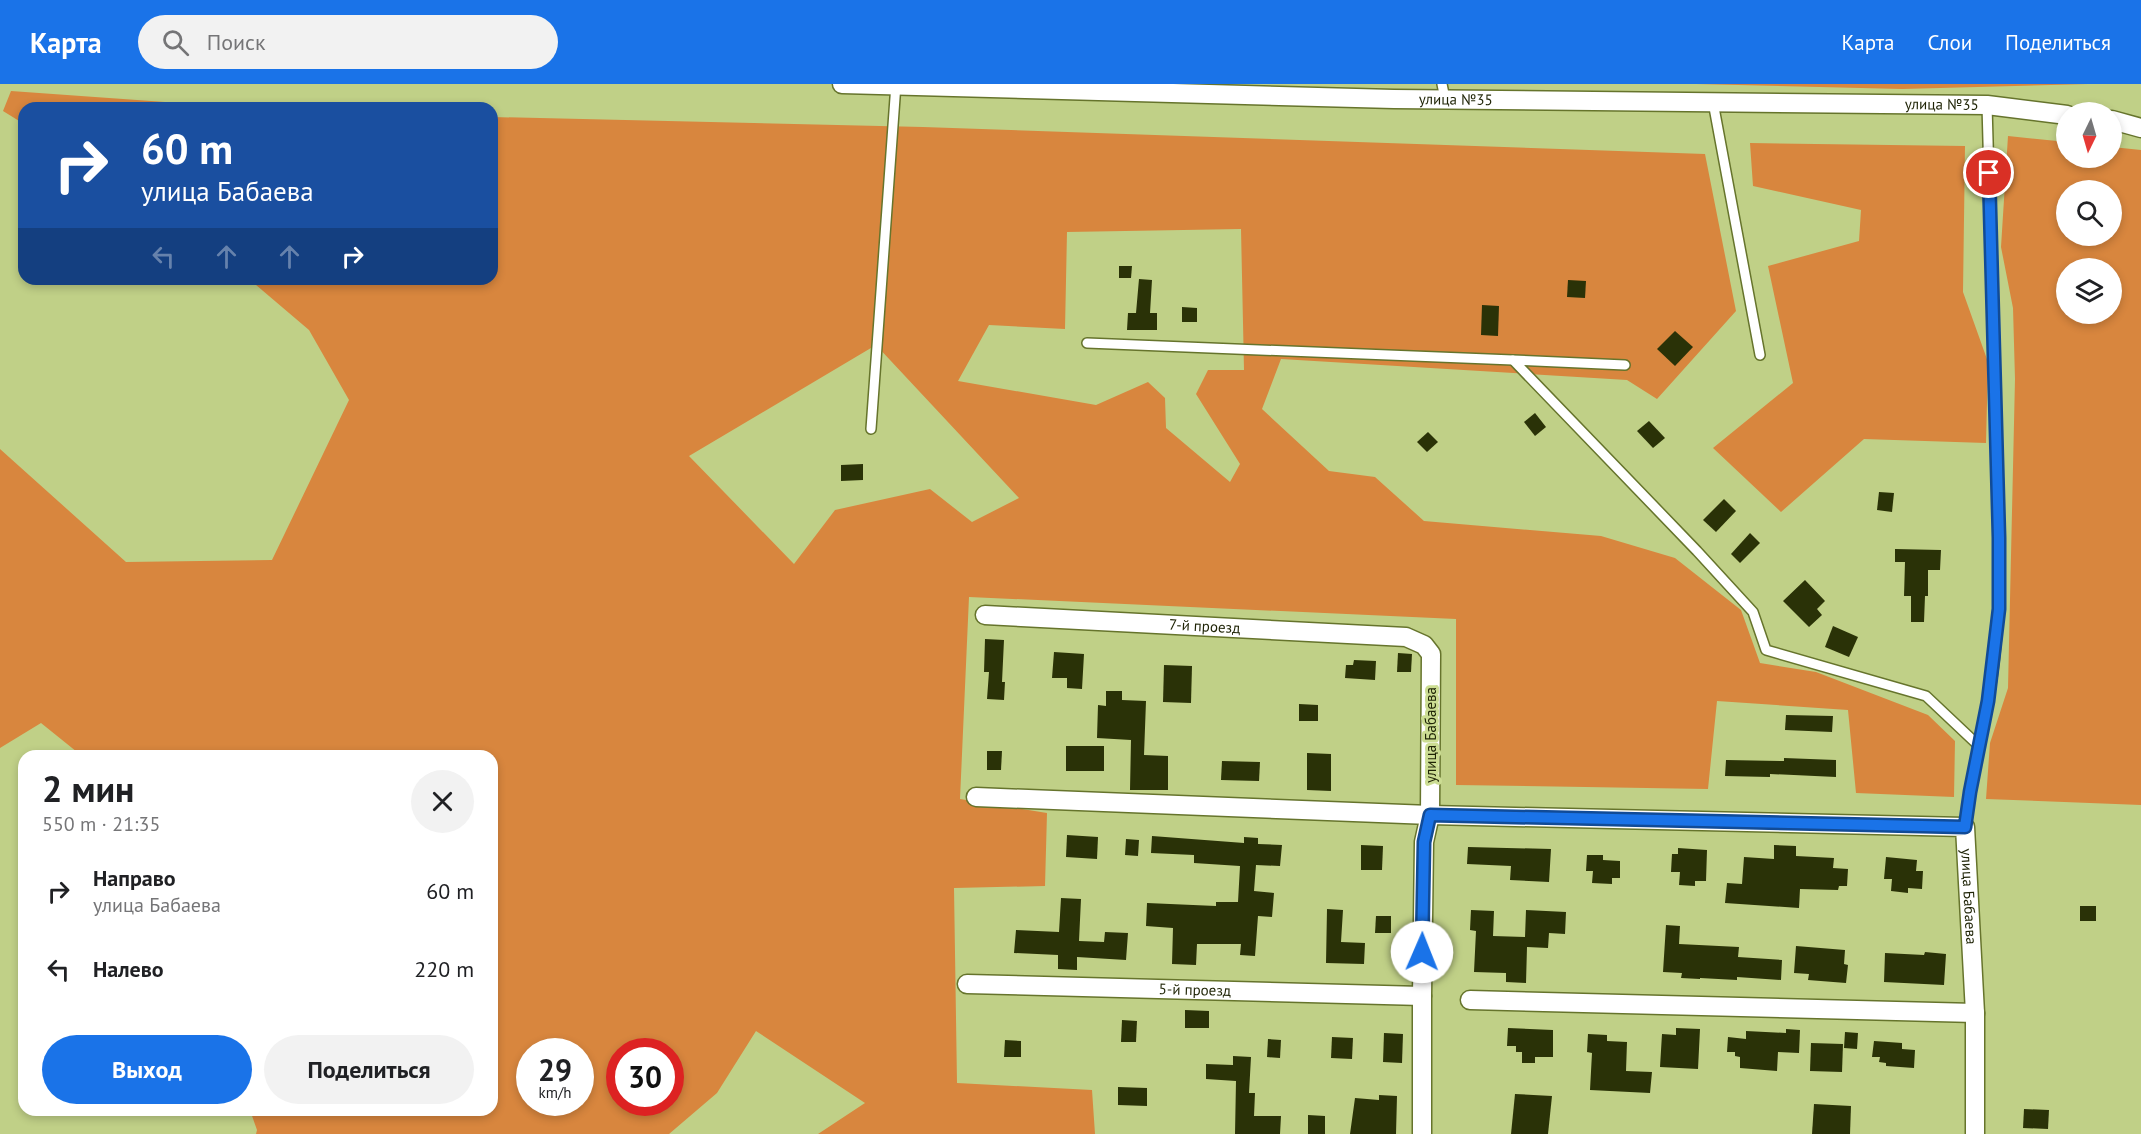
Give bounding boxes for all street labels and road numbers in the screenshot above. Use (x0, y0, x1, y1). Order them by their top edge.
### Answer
street label: улица №35 (1419, 89, 1493, 109)
street label: улица №35 (1905, 94, 1979, 114)
street label: 7-й проезд (1169, 615, 1241, 637)
street label: улица Бабаева (1421, 687, 1440, 783)
street label: улица Бабаева (1957, 848, 1981, 945)
street label: 5-й проезд (1159, 979, 1231, 1000)

